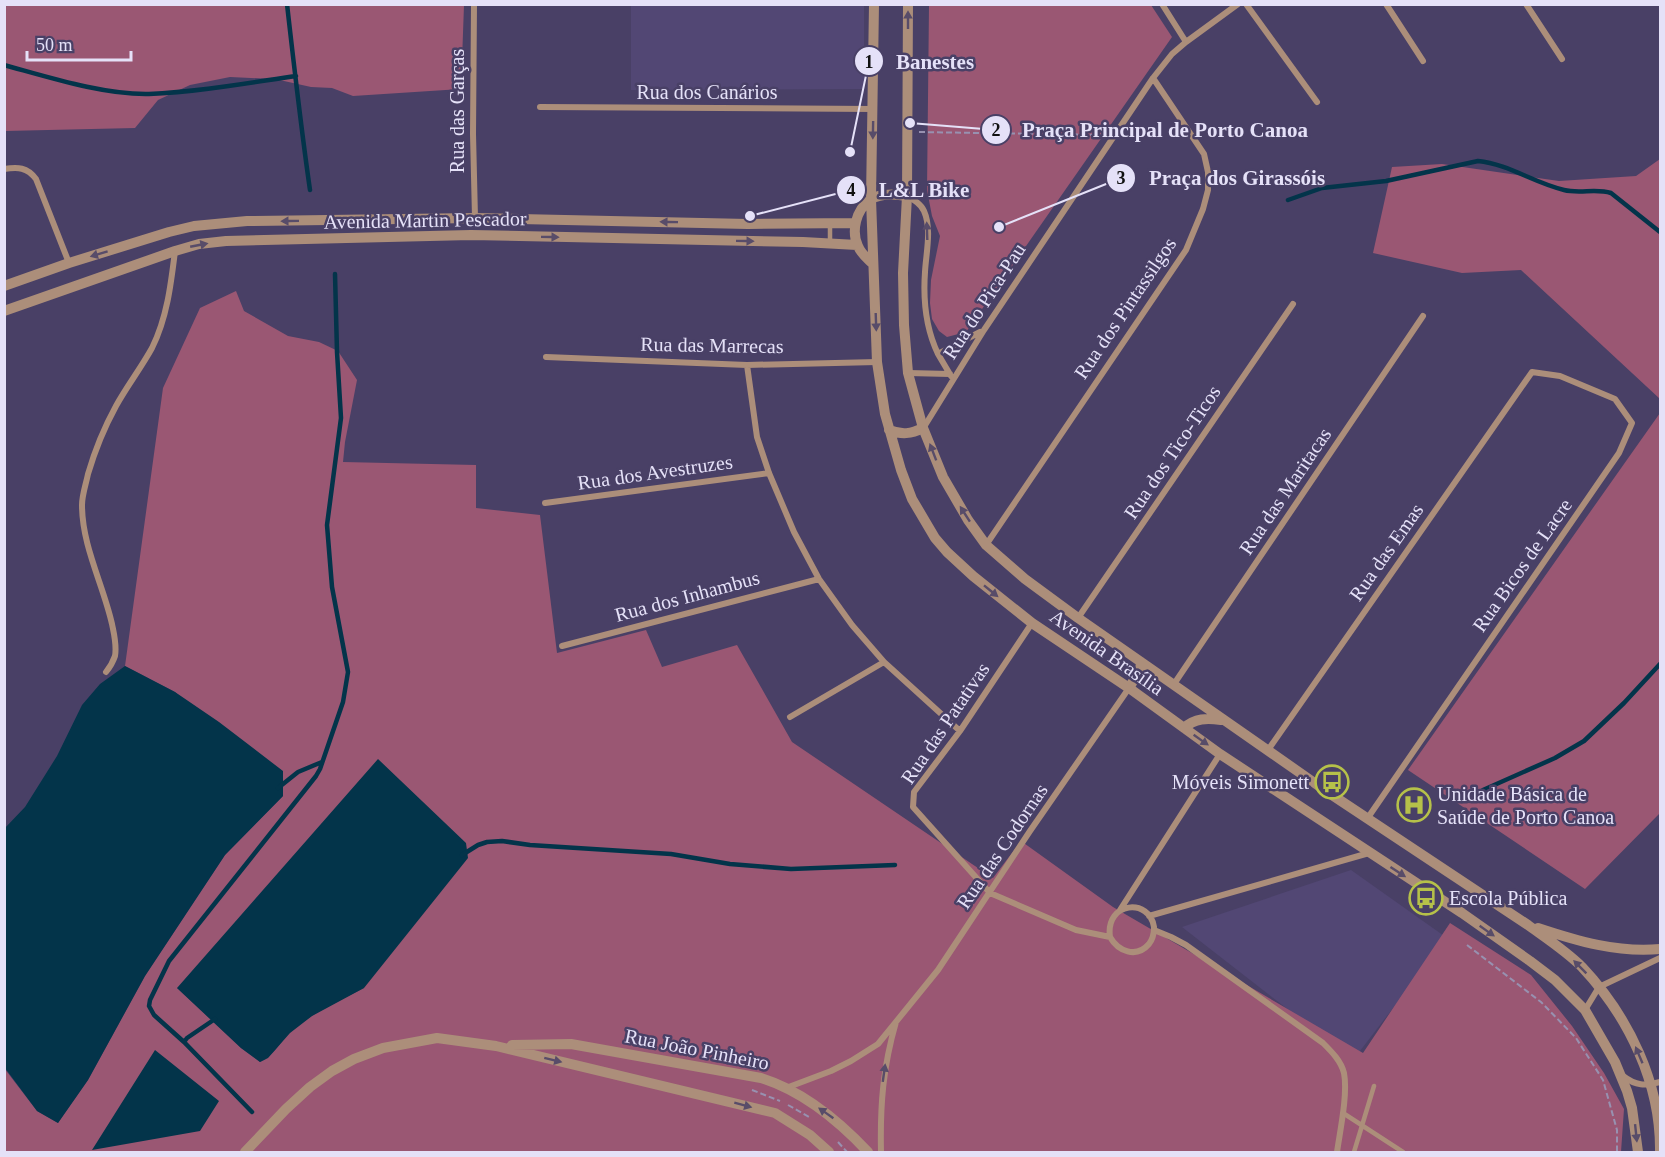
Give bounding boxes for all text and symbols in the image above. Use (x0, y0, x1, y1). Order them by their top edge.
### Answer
one-way arrow (903, 11, 913, 30)
scale bar (27, 24, 130, 62)
text: 50 m (36, 35, 73, 55)
callout: Banestes (854, 42, 986, 81)
street label: Rua das Garças (446, 49, 469, 173)
text: Banestes (896, 50, 974, 74)
text: 1 (865, 52, 874, 72)
street label: Rua dos Canários (636, 81, 778, 103)
callout: Praça Principal de Porto Canoa (981, 110, 1320, 149)
text: Praça Principal de Porto Canoa (1022, 118, 1308, 142)
one-way arrow (868, 120, 877, 139)
text: 2 (992, 120, 1001, 140)
callout: Praça dos Girassóis (1106, 158, 1337, 197)
text: Praça dos Girassóis (1149, 166, 1325, 190)
text: 3 (1117, 168, 1126, 188)
callout: L&L Bike (836, 170, 982, 209)
text: L&L Bike (879, 178, 969, 202)
text: 4 (847, 180, 856, 200)
street label: Avenida Martin Pescador (323, 207, 527, 233)
one-way arrow (281, 216, 300, 225)
one-way arrow (659, 218, 678, 227)
one-way arrow (922, 221, 932, 240)
one-way arrow (541, 232, 560, 242)
street label: Rua dos Pintassilgos (1070, 233, 1181, 383)
one-way arrow (736, 236, 755, 246)
street label: Rua do Pica-Pau (938, 239, 1030, 363)
one-way arrow (190, 240, 209, 249)
one-way arrow (90, 250, 108, 259)
one-way arrow (871, 313, 880, 332)
street label: Rua das Marrecas (640, 333, 784, 357)
street label: Rua dos Tico-Ticos (1119, 381, 1225, 523)
street label: Rua das Maritacas (1235, 423, 1336, 558)
one-way arrow (928, 443, 938, 461)
street label: Rua dos Avestruzes (576, 450, 734, 494)
street label: Rua Bicos de Lacre (1468, 494, 1576, 636)
street label: Rua das Emas (1344, 499, 1428, 605)
one-way arrow (959, 506, 970, 523)
street label: Rua dos Inhambus (612, 566, 762, 626)
one-way arrow (983, 584, 999, 597)
street label: Avenida Brasília (1046, 605, 1168, 699)
street label: Rua das Patativas (896, 658, 994, 788)
one-way arrow (1193, 734, 1209, 745)
bus stop icon: Móveis Simonett (1314, 764, 1350, 800)
place label: Móveis Simonett (1172, 771, 1309, 793)
street label: Rua das Codornas (952, 779, 1052, 912)
place label: Unidade Básica de Saúde de Porto Canoa (1437, 783, 1614, 828)
hospital icon: Unidade Básica de Saúde de Porto Canoa (1396, 787, 1432, 823)
one-way arrow (1390, 866, 1406, 877)
bus stop icon: Escola Pública (1408, 880, 1444, 916)
place label: Escola Pública (1449, 887, 1567, 909)
one-way arrow (1479, 925, 1495, 936)
one-way arrow (1574, 960, 1588, 974)
street label: Rua João Pinheiro (623, 1024, 771, 1074)
one-way arrow (1634, 1046, 1644, 1064)
one-way arrow (544, 1056, 562, 1066)
one-way arrow (880, 1064, 889, 1083)
one-way arrow (733, 1101, 752, 1111)
one-way arrow (818, 1107, 834, 1119)
one-way arrow (1631, 1124, 1641, 1143)

